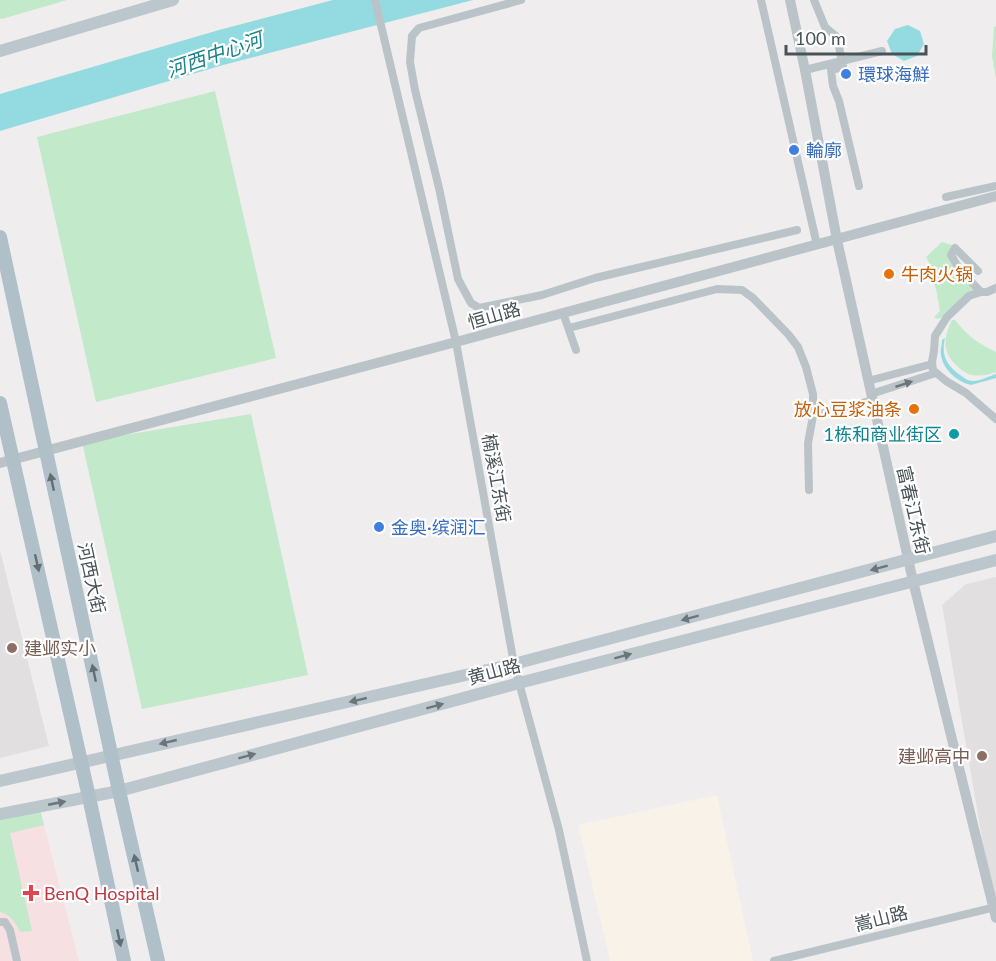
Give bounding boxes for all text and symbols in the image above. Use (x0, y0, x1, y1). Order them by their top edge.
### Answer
scale bar (786, 18, 926, 56)
water label: 河西中心河 (163, 25, 269, 82)
text: 100 m (795, 27, 846, 49)
place label: 環球海鮮 (858, 63, 930, 85)
marker: 環球海鮮 (839, 67, 853, 81)
place label: 輪廓 (806, 139, 842, 161)
marker: 輪廓 (787, 143, 801, 157)
place label: 牛肉火锅 (901, 263, 973, 285)
marker: 牛肉火锅 (882, 267, 896, 281)
street label: 恒山路 (465, 297, 523, 333)
one-way arrow (895, 379, 913, 388)
place label: 放心豆浆油条 (794, 398, 902, 420)
marker: 放心豆浆油条 (907, 402, 921, 416)
place label: 1栋和商业街区 (824, 423, 942, 445)
marker: 1栋和商业街区 (947, 427, 961, 441)
street label: 楠溪江东街 (478, 432, 516, 524)
street label: 富春江东街 (893, 464, 935, 556)
one-way arrow (47, 473, 57, 491)
place label: 金奥·缤润汇 (391, 516, 486, 538)
marker: 金奥·缤润汇 (372, 520, 386, 534)
street label: 河西大街 (74, 540, 110, 616)
one-way arrow (32, 553, 42, 572)
one-way arrow (870, 563, 888, 573)
one-way arrow (681, 613, 699, 623)
place label: 建邺实小 (24, 637, 96, 659)
marker: 建邺实小 (5, 641, 19, 655)
one-way arrow (615, 651, 633, 660)
street label: 黄山路 (465, 653, 523, 689)
one-way arrow (89, 663, 98, 682)
one-way arrow (349, 695, 367, 705)
one-way arrow (426, 700, 444, 710)
one-way arrow (159, 738, 177, 748)
place label: 建邺高中 (898, 745, 970, 767)
marker: 建邺高中 (975, 749, 989, 763)
one-way arrow (237, 751, 256, 761)
one-way arrow (48, 798, 67, 807)
one-way arrow (131, 853, 140, 872)
place label: BenQ Hospital (44, 882, 159, 904)
marker: BenQ Hospital (22, 884, 40, 902)
street label: 嵩山路 (852, 901, 910, 935)
one-way arrow (115, 928, 124, 947)

